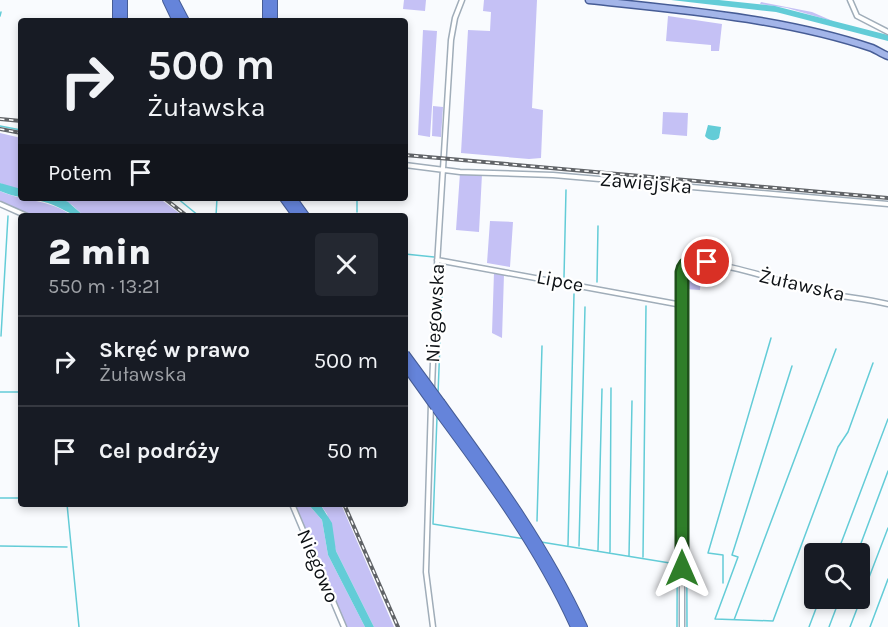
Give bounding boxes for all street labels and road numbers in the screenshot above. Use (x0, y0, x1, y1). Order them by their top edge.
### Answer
street label: Zawiejska (599, 168, 693, 198)
street label: Niegowska (421, 263, 449, 363)
street label: Żuławska (757, 264, 847, 306)
street label: Lipce (534, 265, 586, 297)
street label: Niegowo (292, 526, 344, 606)

